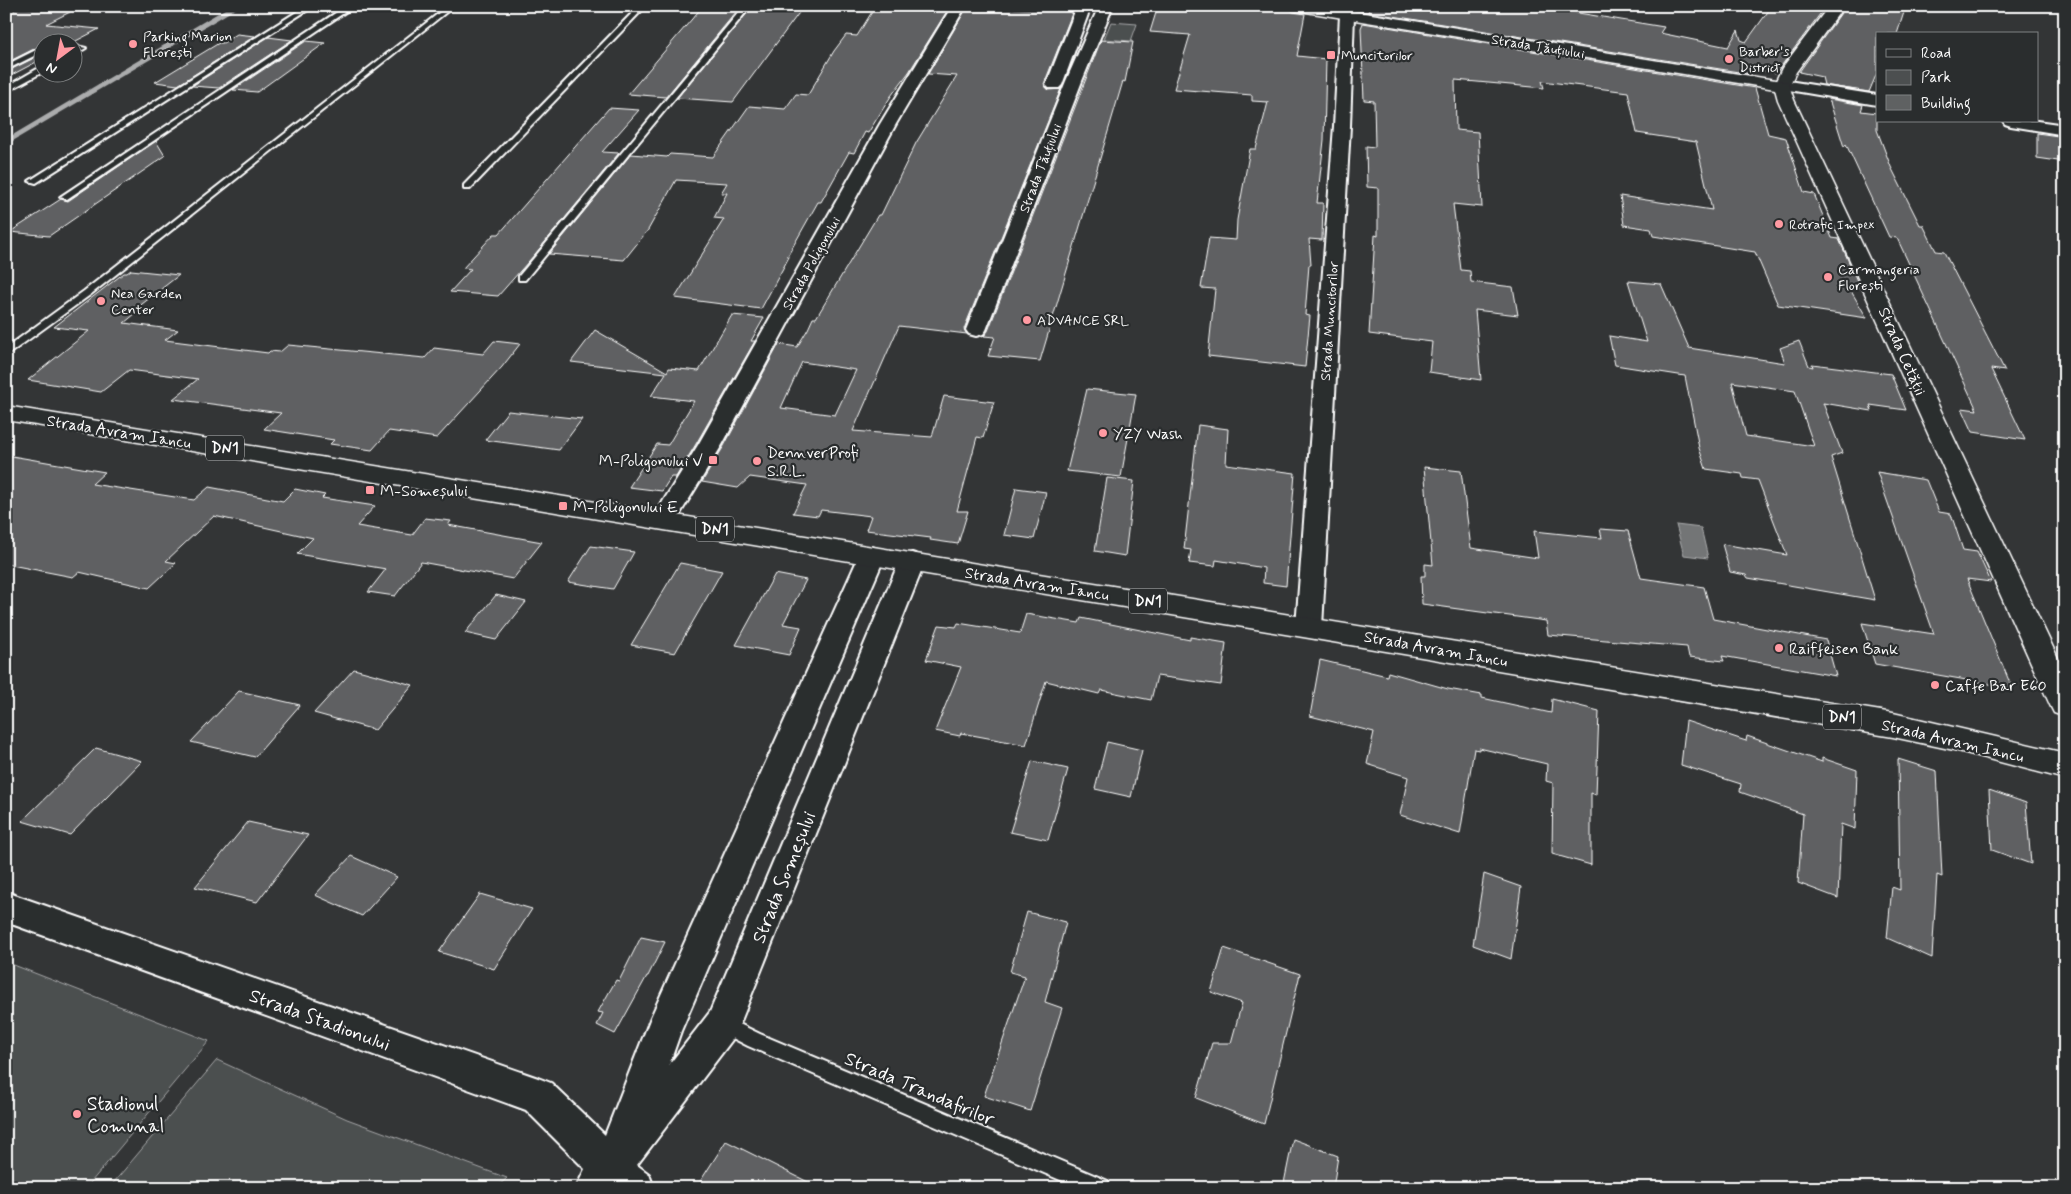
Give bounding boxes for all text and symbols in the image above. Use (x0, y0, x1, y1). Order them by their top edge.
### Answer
place label: Parking Marion FLorești (143, 28, 232, 62)
street label: Strada Tăuțiului (1490, 31, 1586, 63)
north arrow (32, 32, 82, 82)
legend (1876, 32, 2038, 122)
marker: Parking Marion FLorești (127, 38, 139, 50)
place label: Barber's District (1739, 43, 1790, 77)
text: Road (1921, 44, 1951, 64)
place label: Muncitorilor (1341, 47, 1413, 65)
marker: Muncitorilor (1325, 49, 1337, 61)
marker: Barber's District (1723, 53, 1735, 65)
text: N (43, 58, 60, 78)
text: Park (1921, 68, 1951, 88)
text: Building (1921, 94, 1971, 115)
street label: Strada Tăuțiului (1016, 121, 1066, 216)
street label: Strada Poligonului (779, 214, 845, 313)
place label: Rotrafic Impex (1789, 216, 1875, 234)
marker: Rotrafic Impex (1773, 218, 1785, 230)
street label: Strada Muncitorilor (1317, 261, 1343, 381)
place label: Carmangeria Florești (1838, 261, 1920, 295)
marker: Carmangeria Florești (1822, 271, 1834, 283)
place label: Nea Garden Center (111, 285, 182, 319)
marker: Nea Garden Center (95, 295, 107, 307)
street label: Strada Cetății (1873, 304, 1930, 399)
place label: ADVANCE SRL (1037, 312, 1129, 330)
marker: ADVANCE SRL (1021, 314, 1033, 326)
street label: Strada Avram Iancu (45, 411, 192, 454)
place label: YZY Wash (1113, 424, 1183, 445)
marker: YZY Wash (1097, 427, 1109, 439)
road number: DN1 (206, 436, 244, 460)
place label: DennverProfi S.R.L. (767, 443, 859, 482)
place label: M-Poligonului V (599, 451, 703, 472)
marker: M-Poligonului V (707, 454, 719, 466)
marker: DennverProfi S.R.L. (751, 455, 763, 467)
place label: M-Someșului (380, 481, 468, 502)
marker: M-Someșului (364, 484, 376, 496)
place label: M-Poligonului E (573, 497, 678, 518)
marker: M-Poligonului E (557, 500, 569, 512)
road number: DN1 (696, 516, 734, 542)
street label: Strada Avram Iancu (963, 563, 1110, 606)
road number: DN1 (1129, 588, 1167, 614)
street label: Strada Avram Iancu (1362, 626, 1509, 672)
place label: Raiffeisen Bank (1789, 639, 1898, 660)
marker: Raiffeisen Bank (1773, 642, 1785, 654)
place label: Caffe Bar E60 (1945, 676, 2047, 697)
marker: Caffe Bar E60 (1929, 679, 1941, 691)
road number: DN1 (1823, 704, 1861, 730)
street label: Strada Avram Iancu (1879, 715, 2026, 768)
street label: Strada Someșului (747, 808, 822, 947)
street label: Strada Stadionului (246, 983, 393, 1058)
street label: Strada Trandafirilor (841, 1046, 998, 1132)
place label: Stadionul Comunal (87, 1092, 164, 1139)
marker: Stadionul Comunal (71, 1108, 83, 1120)

